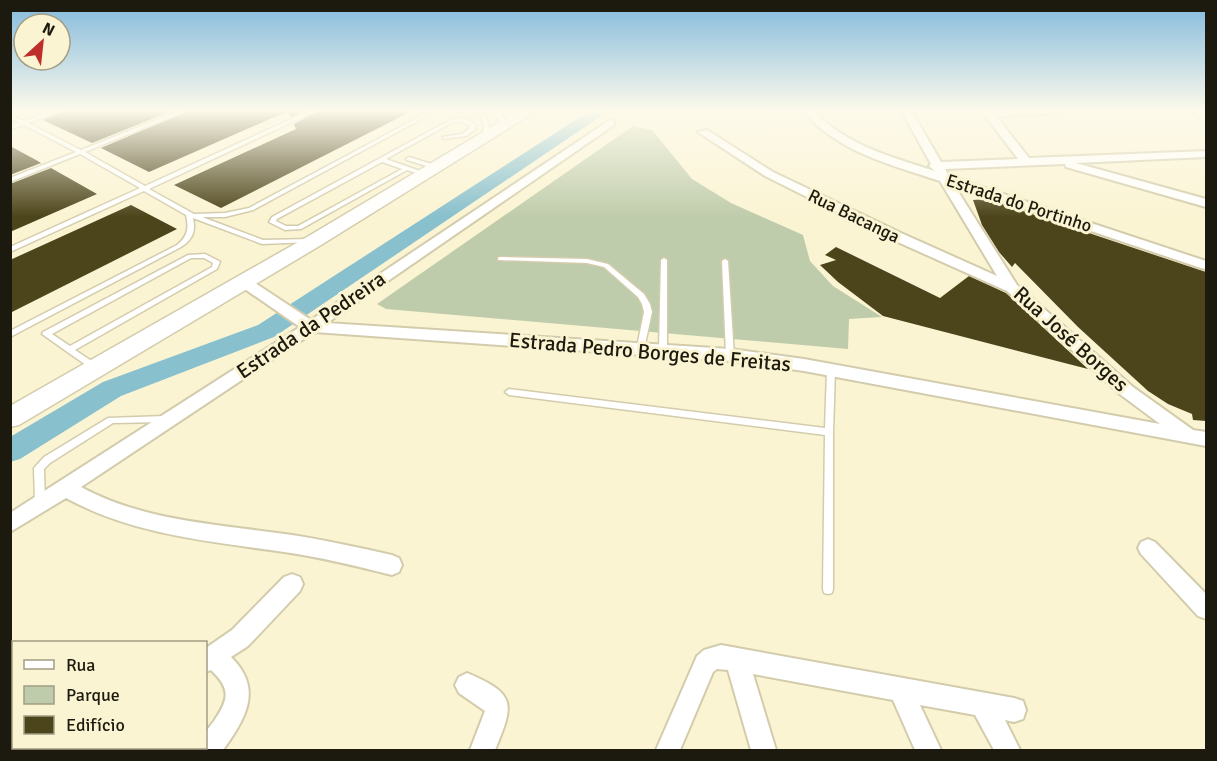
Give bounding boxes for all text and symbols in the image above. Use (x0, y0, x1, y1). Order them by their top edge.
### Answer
north arrow (12, 12, 72, 72)
text: N (39, 18, 58, 41)
street label: Estrada do Portinho (943, 169, 1095, 237)
street label: Rua Bacanga (805, 184, 903, 248)
street label: Estrada da Pedreira (232, 266, 390, 384)
street label: Rua José Borges (1008, 281, 1134, 397)
street label: Estrada Pedro Borges de Freitas (508, 327, 792, 377)
legend (12, 641, 207, 749)
text: Rua (66, 654, 95, 676)
text: Parque (66, 684, 120, 706)
text: Edifício (66, 714, 125, 736)

